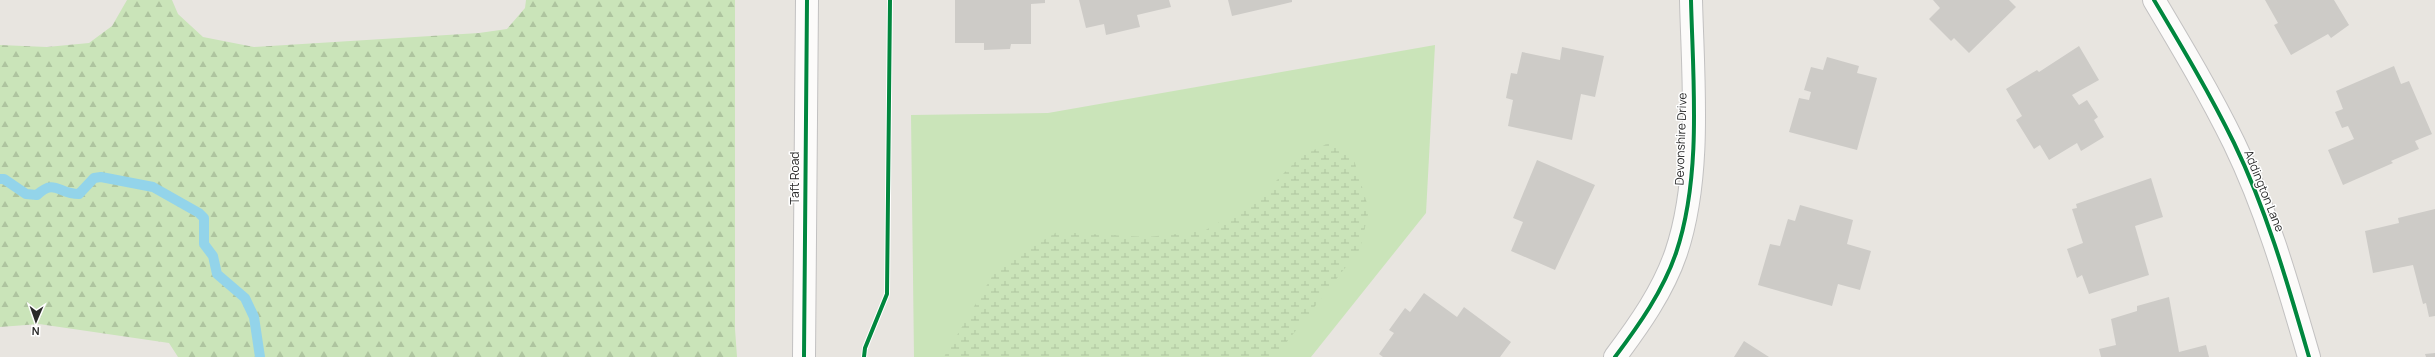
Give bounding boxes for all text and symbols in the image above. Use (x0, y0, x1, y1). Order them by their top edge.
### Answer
street label: Devonshire Drive (1670, 92, 1691, 186)
street label: Addington Lane (2240, 147, 2289, 234)
street label: Taft Road (786, 152, 803, 204)
north arrow (16, 301, 56, 341)
text: N (31, 324, 40, 339)

